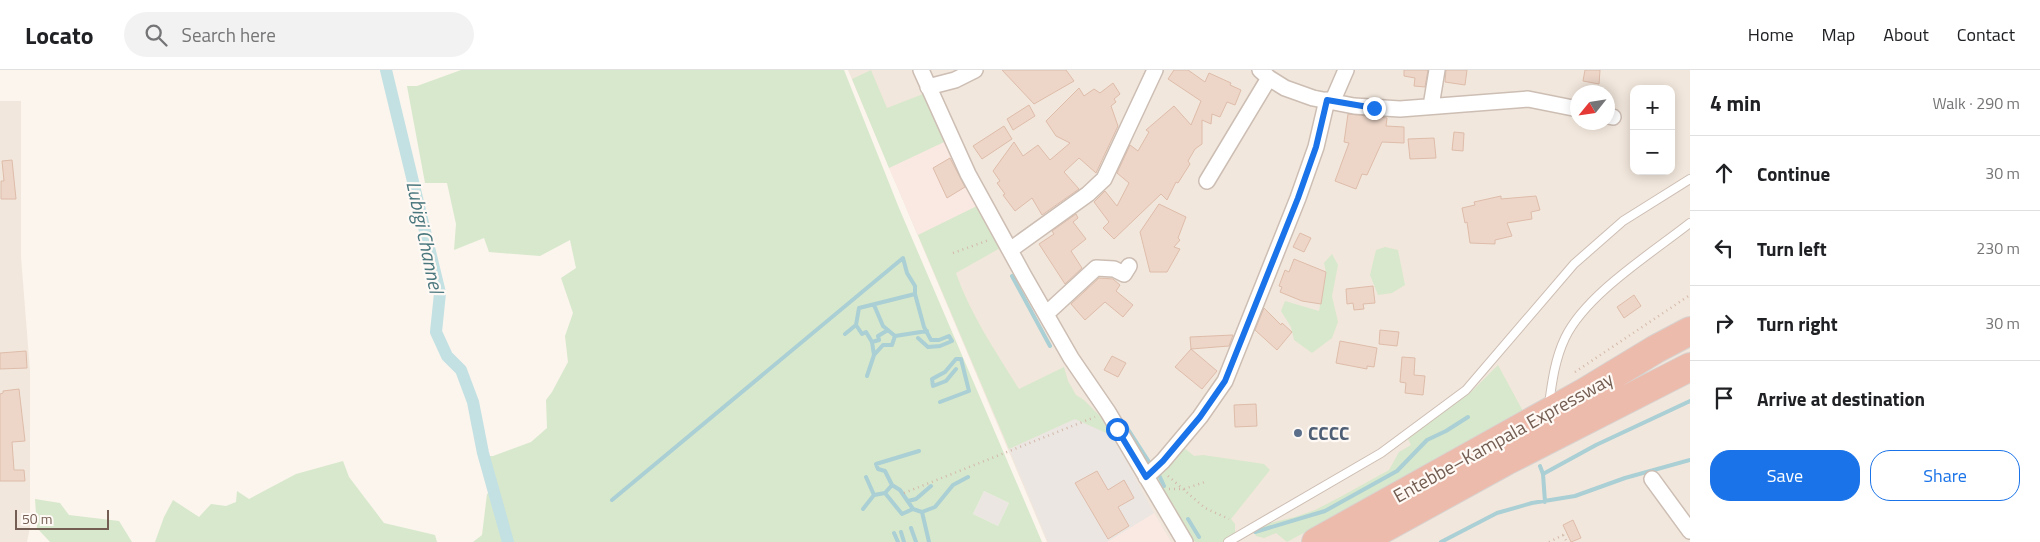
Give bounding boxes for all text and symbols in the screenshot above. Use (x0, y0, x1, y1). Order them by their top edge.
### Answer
search box (124, 12, 474, 57)
text: Locato (25, 17, 94, 53)
text: Search here (182, 20, 276, 49)
icon: search (142, 21, 170, 49)
text: Home (1748, 21, 1794, 48)
text: Map (1822, 21, 1855, 48)
text: About (1883, 21, 1929, 48)
text: Contact (1957, 21, 2015, 48)
north arrow (1570, 85, 1615, 130)
map controls (1630, 85, 1675, 175)
button: + (1630, 85, 1675, 130)
text: 4 min (1710, 87, 1761, 119)
text: Walk · 290 m (1932, 91, 2020, 115)
route end (1363, 97, 1386, 120)
button: − (1630, 130, 1675, 175)
icon: ahead (1710, 159, 1738, 187)
text: Continue (1757, 159, 1830, 188)
text: 30 m (1985, 161, 2020, 185)
water label: Lubigi Channel (398, 178, 453, 298)
icon: left (1710, 234, 1738, 262)
text: Turn left (1757, 234, 1827, 263)
text: 230 m (1976, 236, 2020, 260)
icon: right (1710, 309, 1738, 337)
text: Turn right (1757, 309, 1838, 338)
text: 30 m (1985, 311, 2020, 335)
street label: Entebbe–Kampala Expressway (1387, 364, 1618, 509)
icon: arrive (1710, 384, 1738, 412)
text: Arrive at destination (1757, 384, 1925, 413)
route start (1106, 418, 1129, 441)
place label: CCCC (1308, 418, 1349, 447)
marker: CCCC (1292, 427, 1304, 439)
button: Save (1710, 450, 1860, 501)
button: Share (1870, 450, 2020, 501)
scale bar (15, 507, 109, 530)
text: 50 m (22, 508, 52, 529)

